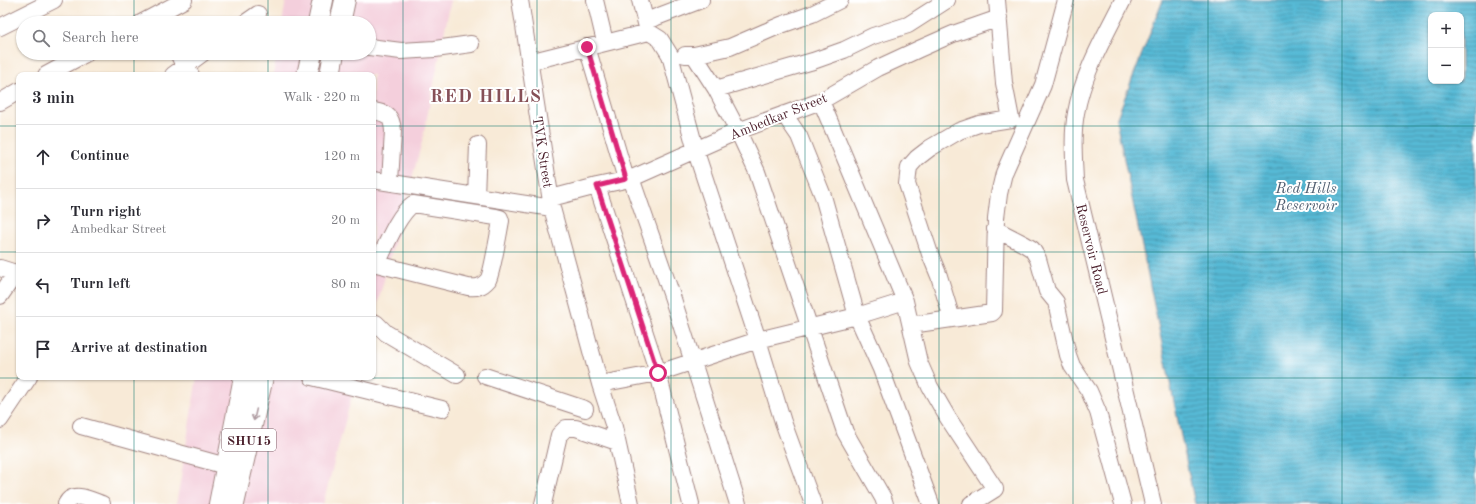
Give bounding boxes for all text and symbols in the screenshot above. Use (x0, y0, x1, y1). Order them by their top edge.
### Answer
map controls (1428, 12, 1464, 84)
button: + (1428, 12, 1464, 48)
search box (16, 16, 376, 60)
icon: search (30, 27, 52, 49)
text: Search here (62, 31, 139, 46)
route end (578, 38, 596, 56)
button: − (1428, 48, 1464, 84)
district label: RED HILLS (430, 88, 542, 106)
text: 3 min (32, 90, 75, 107)
text: Walk · 220 m (283, 91, 360, 104)
street label: Ambedkar Street (728, 91, 829, 143)
street label: TVK Street (529, 115, 555, 189)
icon: ahead (32, 146, 54, 168)
text: Continue (70, 149, 129, 164)
text: 120 m (323, 150, 360, 163)
water label: Red Hills Reservoir (1274, 182, 1337, 214)
street label: Reservoir Road (1073, 202, 1109, 296)
text: Turn right (70, 205, 141, 220)
icon: right (32, 210, 54, 232)
text: 20 m (331, 214, 360, 227)
text: Ambedkar Street (70, 223, 166, 236)
icon: left (32, 274, 54, 296)
text: Turn left (70, 277, 130, 292)
text: 80 m (331, 278, 360, 291)
icon: arrive (32, 338, 54, 360)
text: Arrive at destination (70, 341, 208, 356)
route start (649, 364, 667, 382)
one-way arrow (250, 408, 258, 421)
road number: SHU15 (222, 429, 276, 451)

